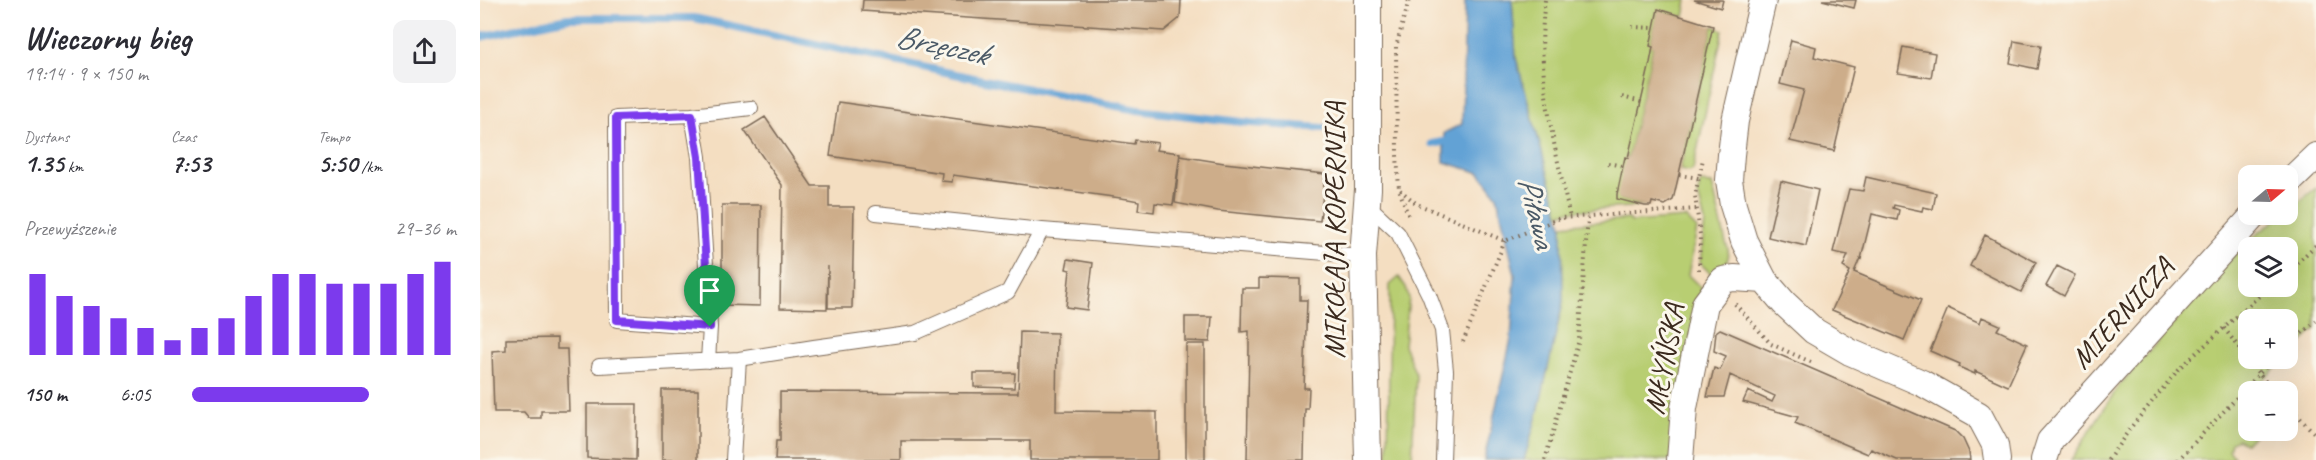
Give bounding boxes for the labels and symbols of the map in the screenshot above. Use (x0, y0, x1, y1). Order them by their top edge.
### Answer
water label: Brzęczek (893, 15, 998, 76)
street label: MIKOŁAJA KOPERNIKA (1315, 101, 1353, 359)
north arrow (2238, 165, 2298, 225)
water label: Piława (1508, 172, 1566, 255)
street label: MIERNICZA (2062, 248, 2183, 377)
pin (684, 265, 735, 327)
street label: MŁYŃSKA (1635, 299, 1694, 417)

